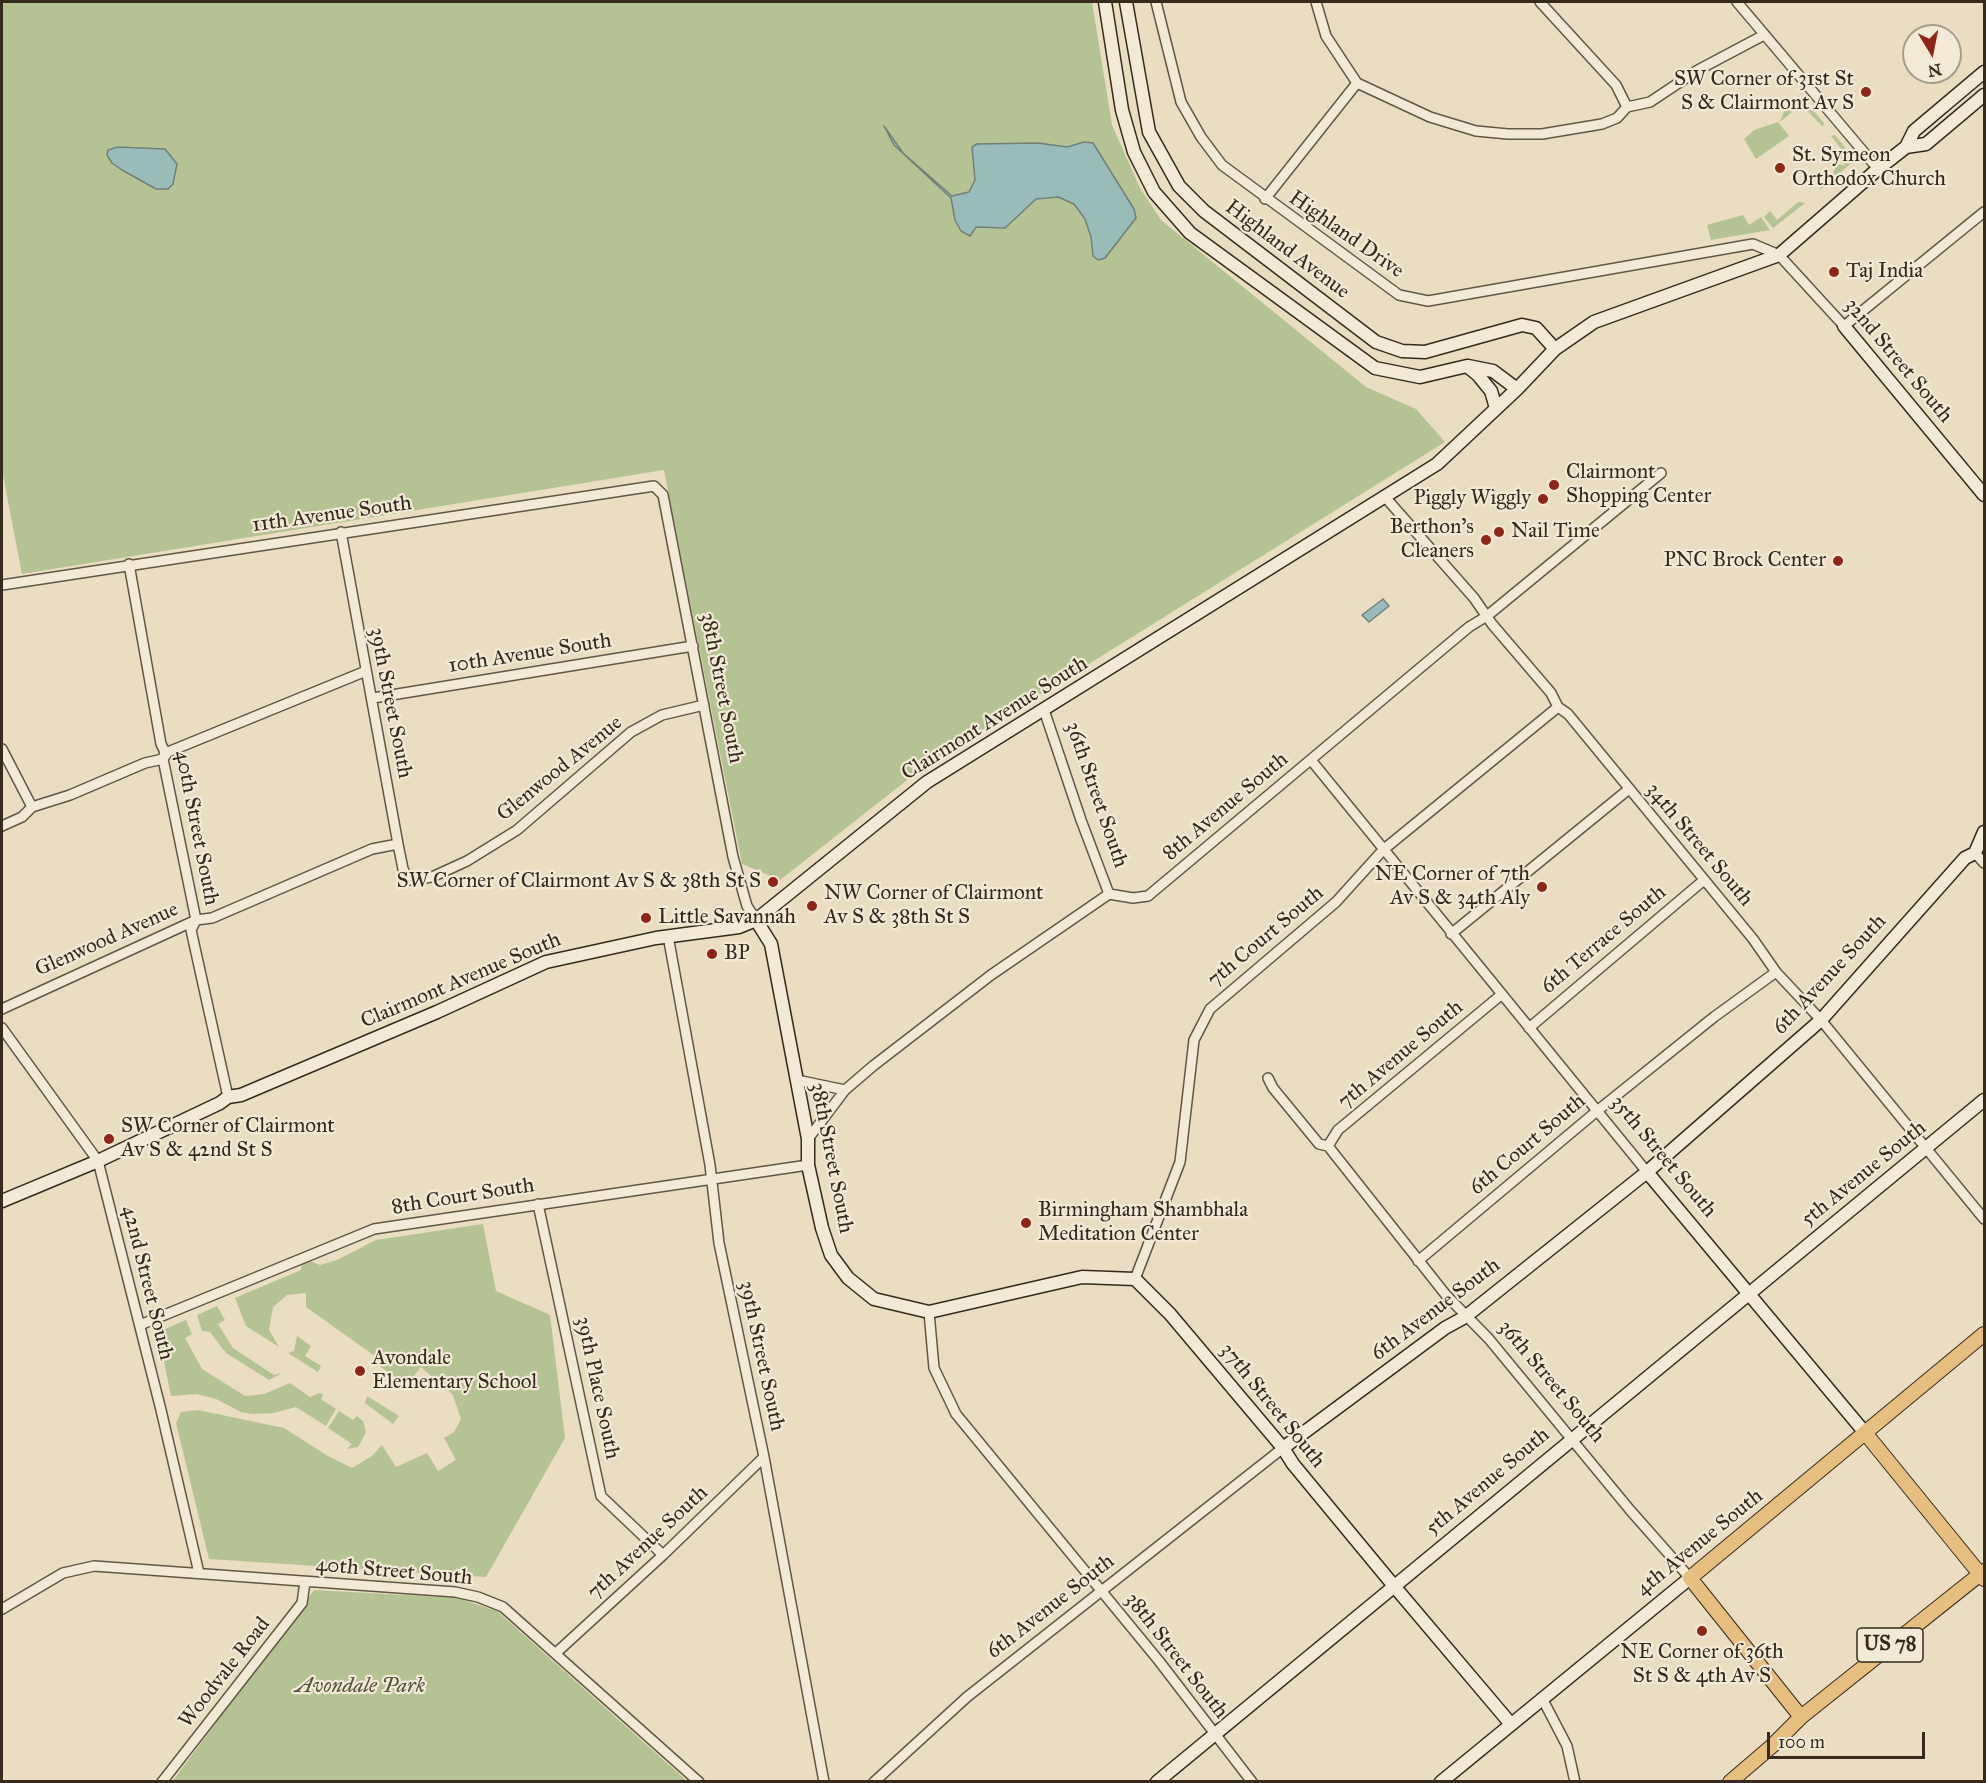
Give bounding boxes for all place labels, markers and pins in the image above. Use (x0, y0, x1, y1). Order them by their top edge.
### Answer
place label: SW Corner of 31st St S & Clairmont Av S (1674, 67, 1854, 117)
marker: SW Corner of 31st St S & Clairmont Av S (1859, 85, 1873, 99)
place label: St. Symeon Orthodox Church (1792, 143, 1946, 193)
marker: St. Symeon Orthodox Church (1773, 161, 1787, 175)
place label: Taj India (1846, 259, 1923, 285)
marker: Taj India (1827, 265, 1841, 279)
place label: Clairmont Shopping Center (1566, 460, 1711, 510)
marker: Clairmont Shopping Center (1547, 478, 1561, 492)
place label: Piggly Wiggly (1413, 486, 1531, 512)
marker: Piggly Wiggly (1536, 492, 1550, 506)
place label: Berthon's Cleaners (1390, 515, 1474, 565)
place label: Nail Time (1511, 519, 1600, 545)
marker: Nail Time (1492, 525, 1506, 539)
marker: Berthon's Cleaners (1479, 533, 1493, 547)
place label: PNC Brock Center (1664, 548, 1826, 574)
marker: PNC Brock Center (1831, 554, 1845, 568)
place label: NE Corner of 7th Av S & 34th Aly (1375, 862, 1530, 912)
place label: SW Corner of Clairmont Av S & 38th St S (397, 869, 761, 895)
marker: SW Corner of Clairmont Av S & 38th St S (766, 875, 780, 889)
marker: NE Corner of 7th Av S & 34th Aly (1535, 880, 1549, 894)
place label: NW Corner of Clairmont Av S & 38th St S (824, 881, 1043, 931)
marker: NW Corner of Clairmont Av S & 38th St S (805, 899, 819, 913)
place label: Little Savannah (658, 905, 796, 931)
marker: Little Savannah (639, 911, 653, 925)
place label: BP (724, 941, 750, 967)
marker: BP (705, 947, 719, 961)
place label: SW Corner of Clairmont Av S & 42nd St S (121, 1114, 335, 1164)
marker: SW Corner of Clairmont Av S & 42nd St S (102, 1132, 116, 1146)
place label: Birmingham Shambhala Meditation Center (1038, 1198, 1248, 1248)
marker: Birmingham Shambhala Meditation Center (1019, 1216, 1033, 1230)
place label: Avondale Elementary School (372, 1346, 537, 1396)
marker: Avondale Elementary School (353, 1364, 367, 1378)
marker: NE Corner of 36th St S & 4th Av S (1695, 1624, 1709, 1638)
place label: NE Corner of 36th St S & 4th Av S (1620, 1640, 1784, 1690)

